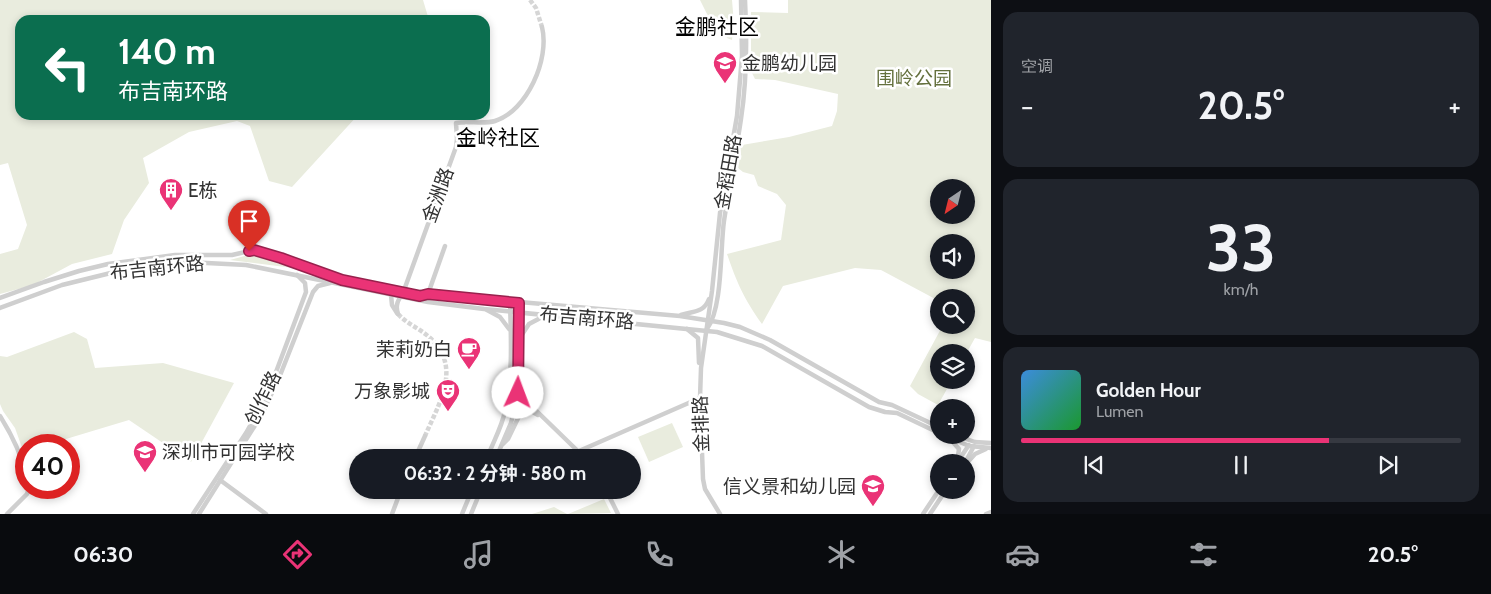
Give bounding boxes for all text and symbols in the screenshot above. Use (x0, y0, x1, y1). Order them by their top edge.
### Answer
district label: 金鹏社区 (675, 14, 759, 39)
text: 140 m (118, 30, 216, 73)
icon: left (35, 35, 100, 100)
school or university icon: 金鹏幼儿园 (712, 50, 738, 84)
place label: 金鹏幼儿园 (742, 52, 837, 75)
text: 空调 (1021, 57, 1053, 76)
park label: 围岭公园 (876, 67, 952, 90)
text: 布吉南环路 (118, 78, 228, 105)
text: 20.5° (1198, 82, 1284, 129)
text: − (1021, 89, 1033, 123)
text: + (1449, 89, 1461, 123)
district label: 金岭社区 (456, 125, 540, 150)
street label: 金稻田路 (710, 133, 746, 211)
street label: 金洲路 (417, 164, 459, 226)
building icon: E栋 (158, 177, 184, 211)
place label: E栋 (188, 179, 218, 202)
north arrow (930, 179, 975, 224)
map controls (930, 179, 975, 499)
pin (228, 200, 270, 251)
icon: arrive (235, 207, 263, 235)
text: 33 (1206, 208, 1276, 287)
button: sound (930, 234, 975, 279)
street label: 布吉南环路 (109, 252, 205, 284)
text: km/h (1223, 280, 1259, 299)
button: search (930, 289, 975, 334)
street label: 布吉南环路 (539, 302, 635, 334)
cafe icon: 茉莉奶白 (456, 336, 482, 370)
place label: 茉莉奶白 (376, 338, 452, 361)
button: layers (930, 344, 975, 389)
position arrow (491, 366, 543, 418)
street label: 创作路 (240, 367, 286, 429)
theatre icon: 万象影城 (435, 378, 461, 412)
text: Golden Hour (1096, 379, 1201, 402)
place label: 万象影城 (354, 380, 430, 403)
street label: 金排路 (689, 395, 713, 453)
button: + (930, 399, 975, 444)
text: Lumen (1096, 402, 1143, 421)
speed limit sign: 40 (15, 434, 80, 499)
school or university icon: 深圳市可园学校 (132, 439, 158, 473)
place label: 深圳市可园学校 (162, 441, 295, 464)
icon: previous (1080, 451, 1108, 479)
icon: pause (1227, 451, 1255, 479)
icon: next (1374, 451, 1402, 479)
button: − (930, 454, 975, 499)
text: 06:32 · 2 分钟 · 580 m (404, 462, 586, 485)
school or university icon: 信义景和幼儿园 (860, 473, 886, 507)
place label: 信义景和幼儿园 (723, 475, 856, 498)
icon: directions (280, 537, 315, 572)
icon: music (461, 537, 496, 572)
icon: phone (642, 537, 677, 572)
icon: climate (824, 537, 859, 572)
icon: car (1005, 537, 1040, 572)
icon: filters (1186, 537, 1221, 572)
text: 06:30 (73, 541, 133, 568)
text: 20.5° (1368, 541, 1418, 568)

